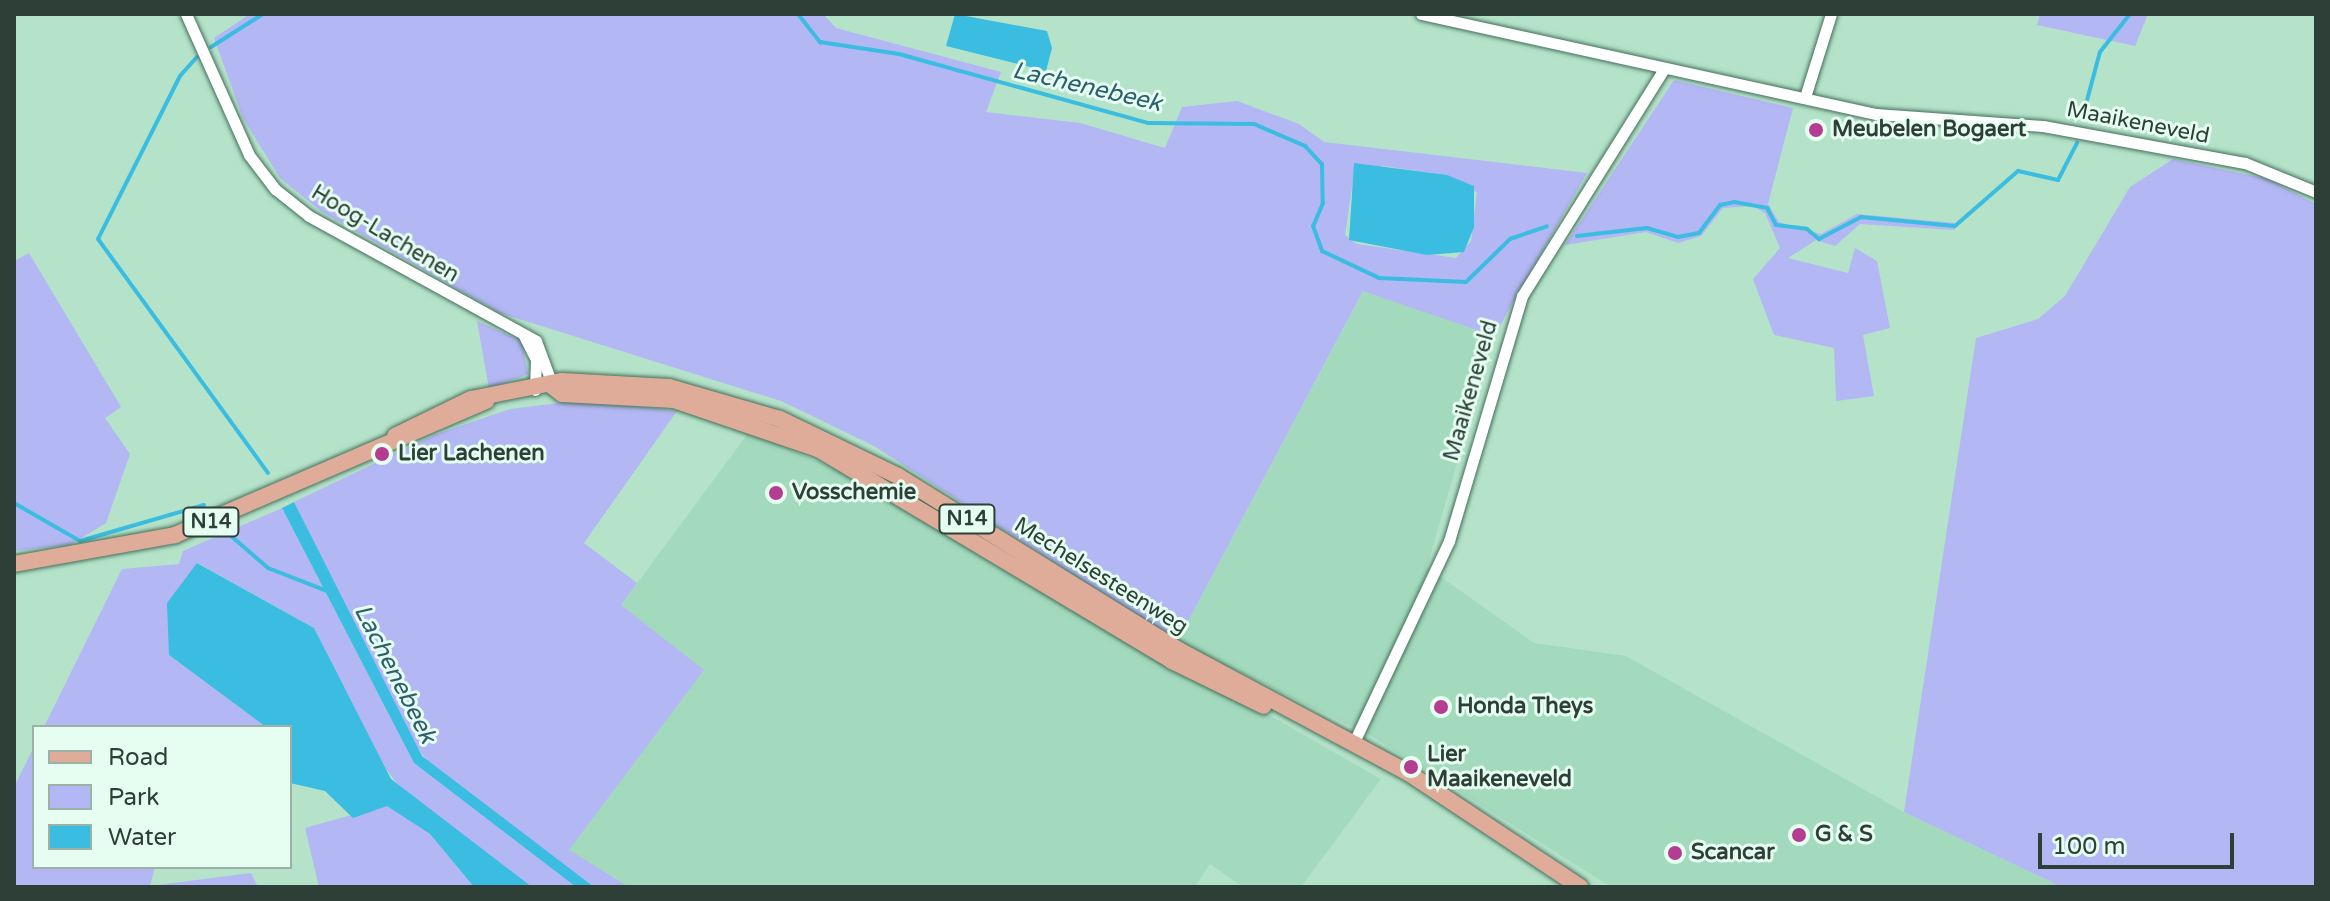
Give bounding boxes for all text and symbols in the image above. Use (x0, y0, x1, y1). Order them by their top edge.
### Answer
water label: Lachenebeek (1010, 56, 1164, 118)
street label: Maaikeneveld (2064, 96, 2212, 150)
place label: Meubelen Bogaert (1832, 117, 2026, 143)
marker: Meubelen Bogaert (1807, 121, 1825, 139)
street label: Hoog-Lachenen (306, 179, 464, 289)
street label: Maaikeneveld (1438, 318, 1504, 464)
place label: Lier Lachenen (398, 441, 545, 467)
marker: Lier Lachenen (373, 445, 391, 463)
place label: Vosschemie (792, 480, 916, 506)
marker: Vosschemie (767, 484, 785, 502)
road number: N14 (937, 503, 997, 535)
road number: N14 (181, 506, 241, 538)
street label: Mechelsesteenweg (1009, 512, 1193, 640)
water label: Lachenebeek (348, 600, 442, 748)
place label: Honda Theys (1457, 694, 1593, 720)
marker: Honda Theys (1432, 698, 1450, 716)
legend (32, 725, 292, 869)
place label: Lier Maaikeneveld (1427, 741, 1572, 792)
text: Road (108, 743, 168, 772)
marker: Lier Maaikeneveld (1402, 758, 1420, 776)
text: Park (108, 783, 159, 812)
scale bar (2042, 817, 2238, 867)
place label: G & S (1815, 822, 1873, 848)
text: Water (108, 823, 176, 852)
marker: G & S (1790, 826, 1808, 844)
text: 100 m (2052, 832, 2126, 861)
place label: Scancar (1691, 840, 1775, 866)
marker: Scancar (1666, 844, 1684, 862)

